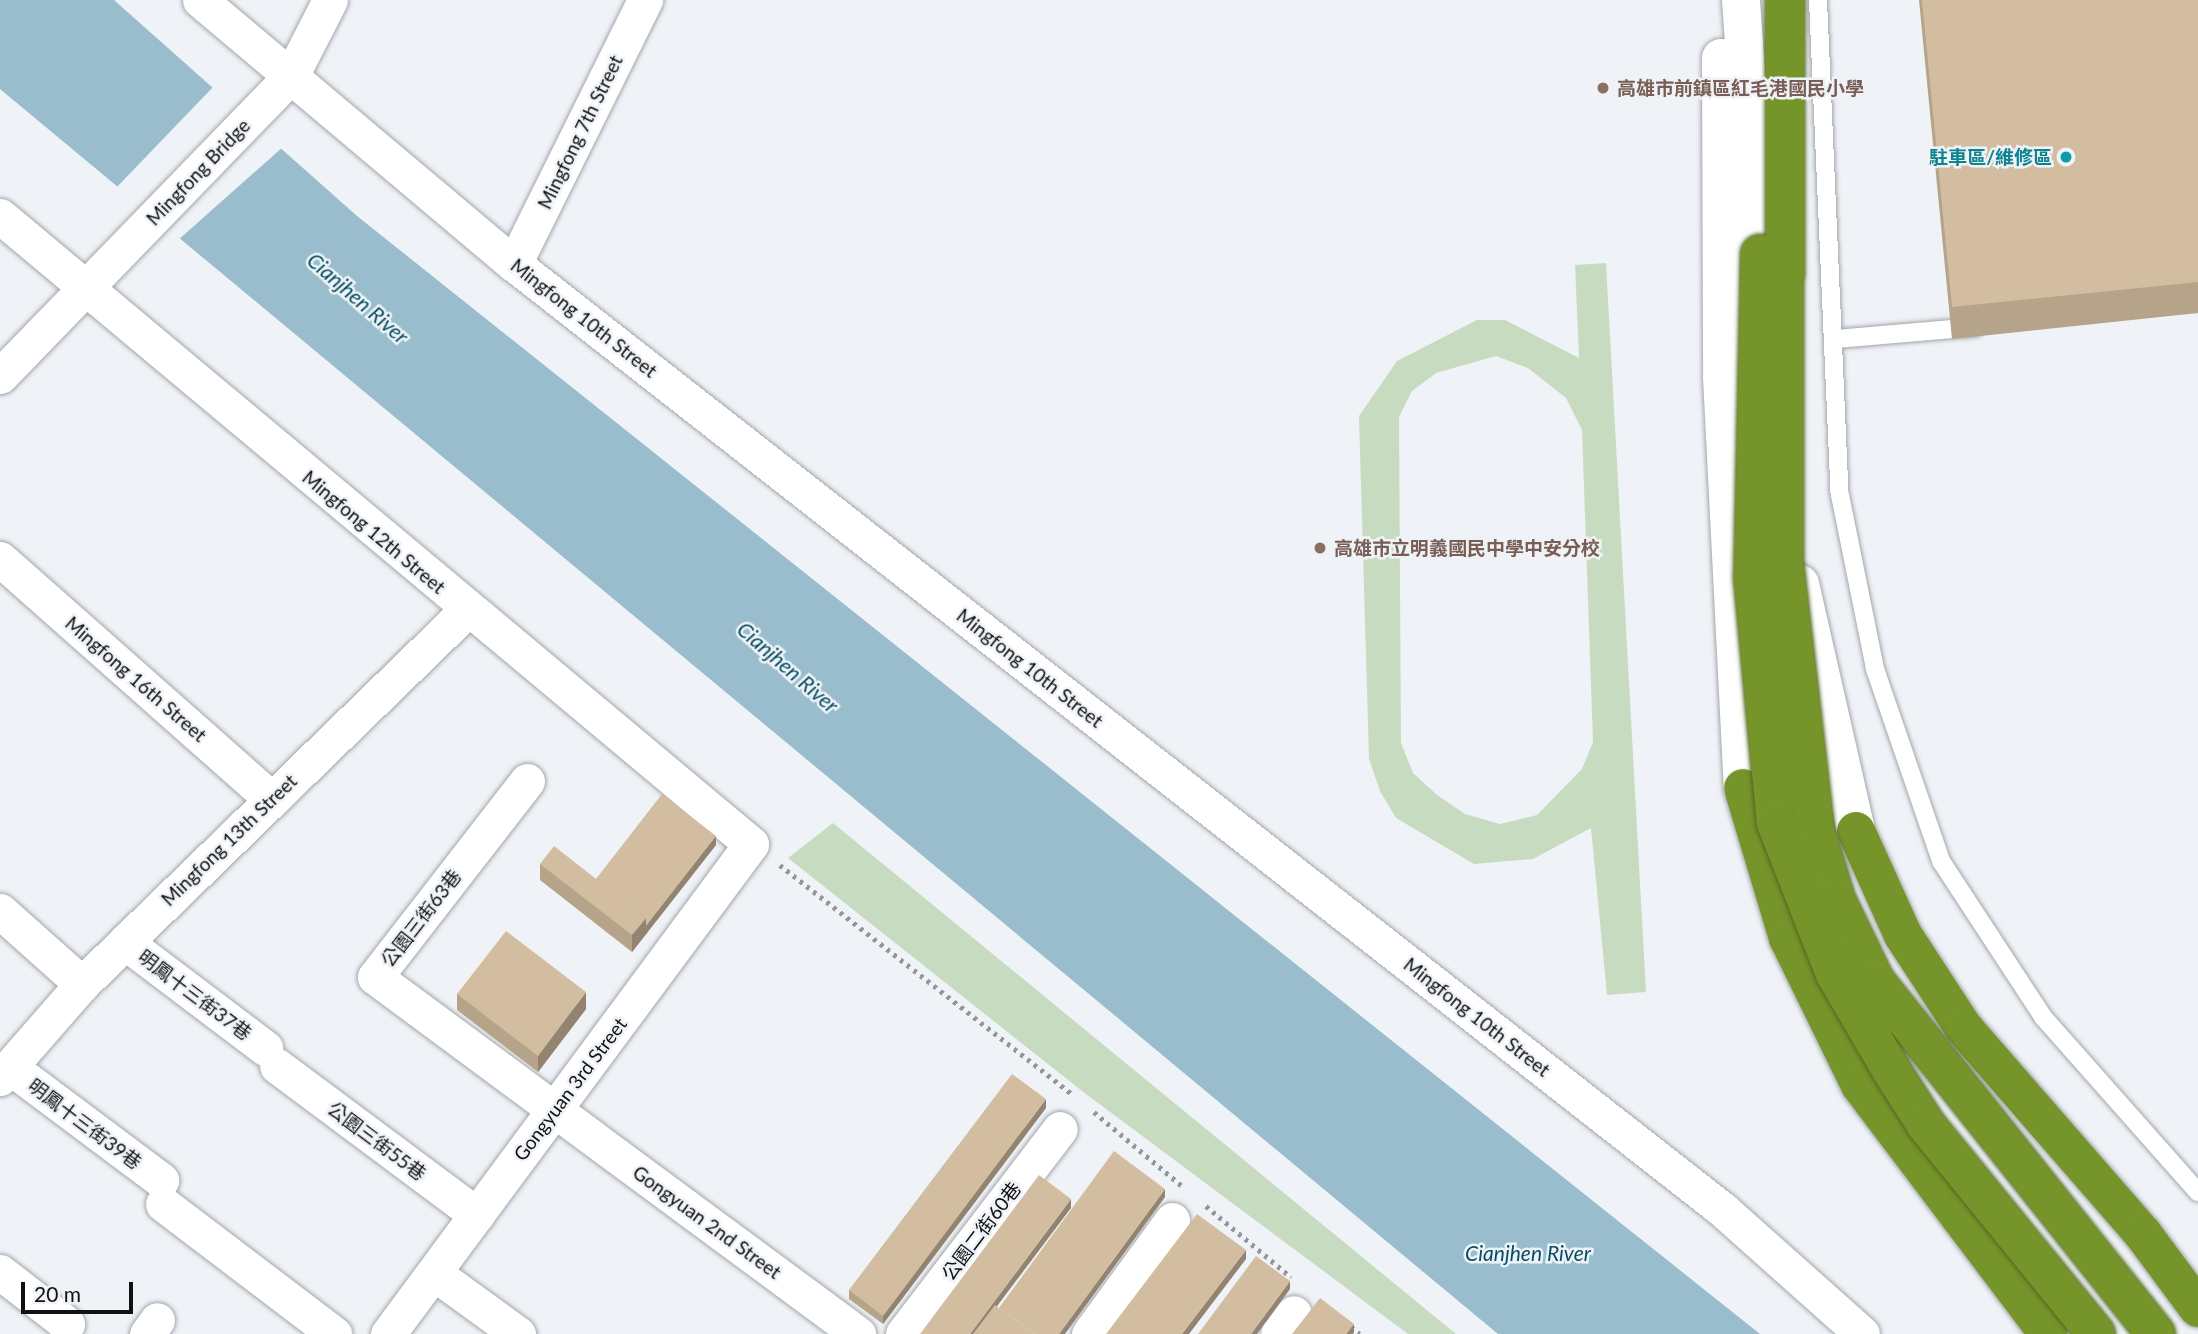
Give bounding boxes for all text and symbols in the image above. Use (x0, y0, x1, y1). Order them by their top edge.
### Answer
street label: Mingfong 7th Street (533, 51, 627, 213)
place label: 高雄市前鎮區紅毛港國民小學 (1617, 77, 1864, 99)
marker: 高雄市前鎮區紅毛港國民小學 (1595, 80, 1611, 96)
street label: Mingfong Bridge (142, 114, 254, 230)
place label: 駐車區/維修區 (1929, 146, 2052, 168)
marker: 駐車區/維修區 (2058, 149, 2074, 165)
water label: Cianjhen River (302, 247, 414, 349)
street label: Mingfong 10th Street (506, 254, 662, 382)
street label: Mingfong 12th Street (298, 466, 450, 598)
place label: 高雄市立明義國民中學中安分校 (1334, 537, 1600, 559)
marker: 高雄市立明義國民中學中安分校 (1312, 540, 1328, 556)
street label: Mingfong 10th Street (952, 604, 1108, 732)
street label: Mingfong 16th Street (61, 612, 211, 746)
water label: Cianjhen River (732, 616, 844, 718)
street label: Mingfong 13th Street (157, 770, 301, 910)
street label: 公園三街63巷 (376, 865, 466, 971)
street label: 明鳳十三街37巷 (134, 945, 256, 1045)
street label: Mingfong 10th Street (1399, 953, 1555, 1081)
street label: Gongyuan 3rd Street (509, 1013, 631, 1165)
street label: 明鳳十三街39巷 (24, 1074, 146, 1174)
street label: 公園三街55巷 (323, 1097, 431, 1185)
street label: Gongyuan 2nd Street (629, 1161, 785, 1283)
street label: 公園二街60巷 (937, 1177, 1025, 1285)
water label: Cianjhen River (1465, 1240, 1591, 1266)
scale bar (24, 1268, 136, 1312)
text: 20 m (34, 1281, 81, 1306)

